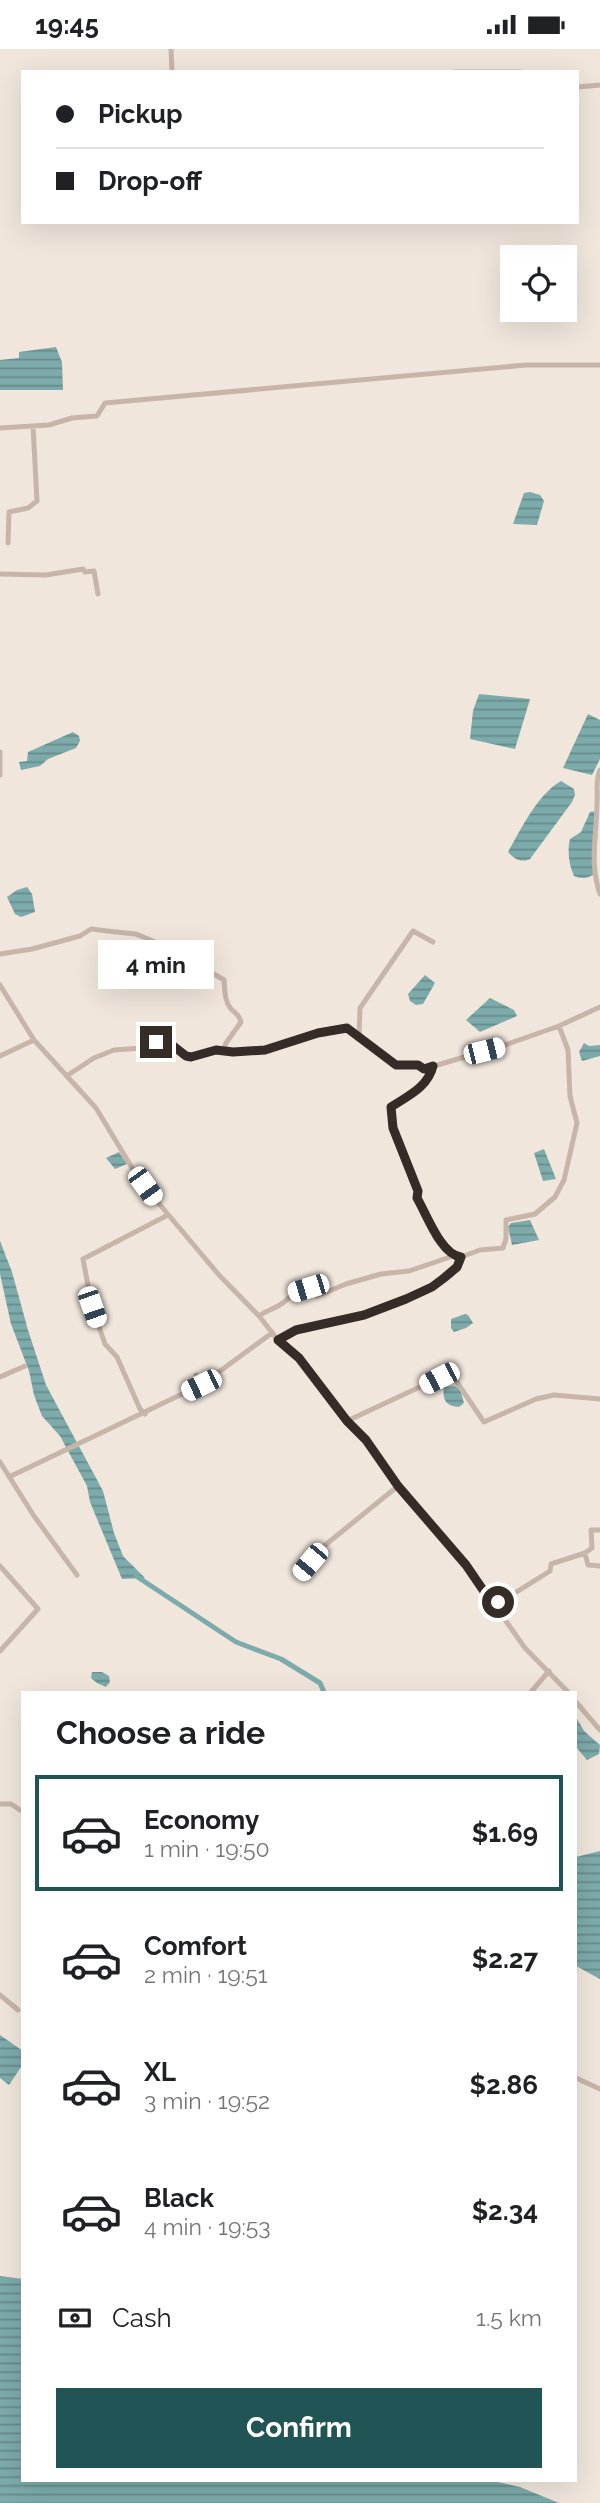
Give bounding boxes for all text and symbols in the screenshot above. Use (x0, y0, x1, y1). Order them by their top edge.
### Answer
text: 19:45 (35, 10, 99, 40)
text: Pickup (98, 99, 183, 129)
text: Drop-off (98, 166, 202, 196)
map controls (500, 245, 577, 322)
button: locate (500, 245, 577, 322)
callout: 4 min (98, 941, 214, 989)
text: 4 min (126, 951, 186, 978)
route end (140, 1026, 172, 1058)
car (462, 1036, 507, 1066)
car (125, 1163, 166, 1209)
car (285, 1272, 332, 1304)
car (76, 1284, 109, 1330)
car (416, 1359, 463, 1397)
car (178, 1366, 225, 1404)
car (289, 1539, 332, 1585)
route start (482, 1586, 514, 1618)
text: Choose a ride (56, 1714, 265, 1751)
icon: car (60, 1802, 123, 1865)
text: Economy (144, 1805, 259, 1835)
text: $1.69 (472, 1818, 538, 1848)
text: 1 min · 19:50 (144, 1835, 270, 1862)
icon: car (60, 1928, 123, 1991)
text: Comfort (144, 1931, 247, 1961)
text: $2.27 (472, 1944, 538, 1974)
text: 2 min · 19:51 (144, 1961, 268, 1988)
icon: car (60, 2054, 123, 2117)
text: XL (144, 2057, 176, 2087)
text: $2.86 (470, 2070, 538, 2100)
text: 3 min · 19:52 (144, 2087, 270, 2114)
icon: car (60, 2180, 123, 2243)
text: Black (144, 2183, 214, 2213)
text: $2.34 (472, 2196, 538, 2226)
text: 4 min · 19:53 (144, 2213, 271, 2240)
icon: cash (56, 2299, 94, 2337)
text: Cash (112, 2303, 172, 2333)
text: 1.5 km (476, 2304, 542, 2331)
button: Confirm (56, 2388, 542, 2468)

